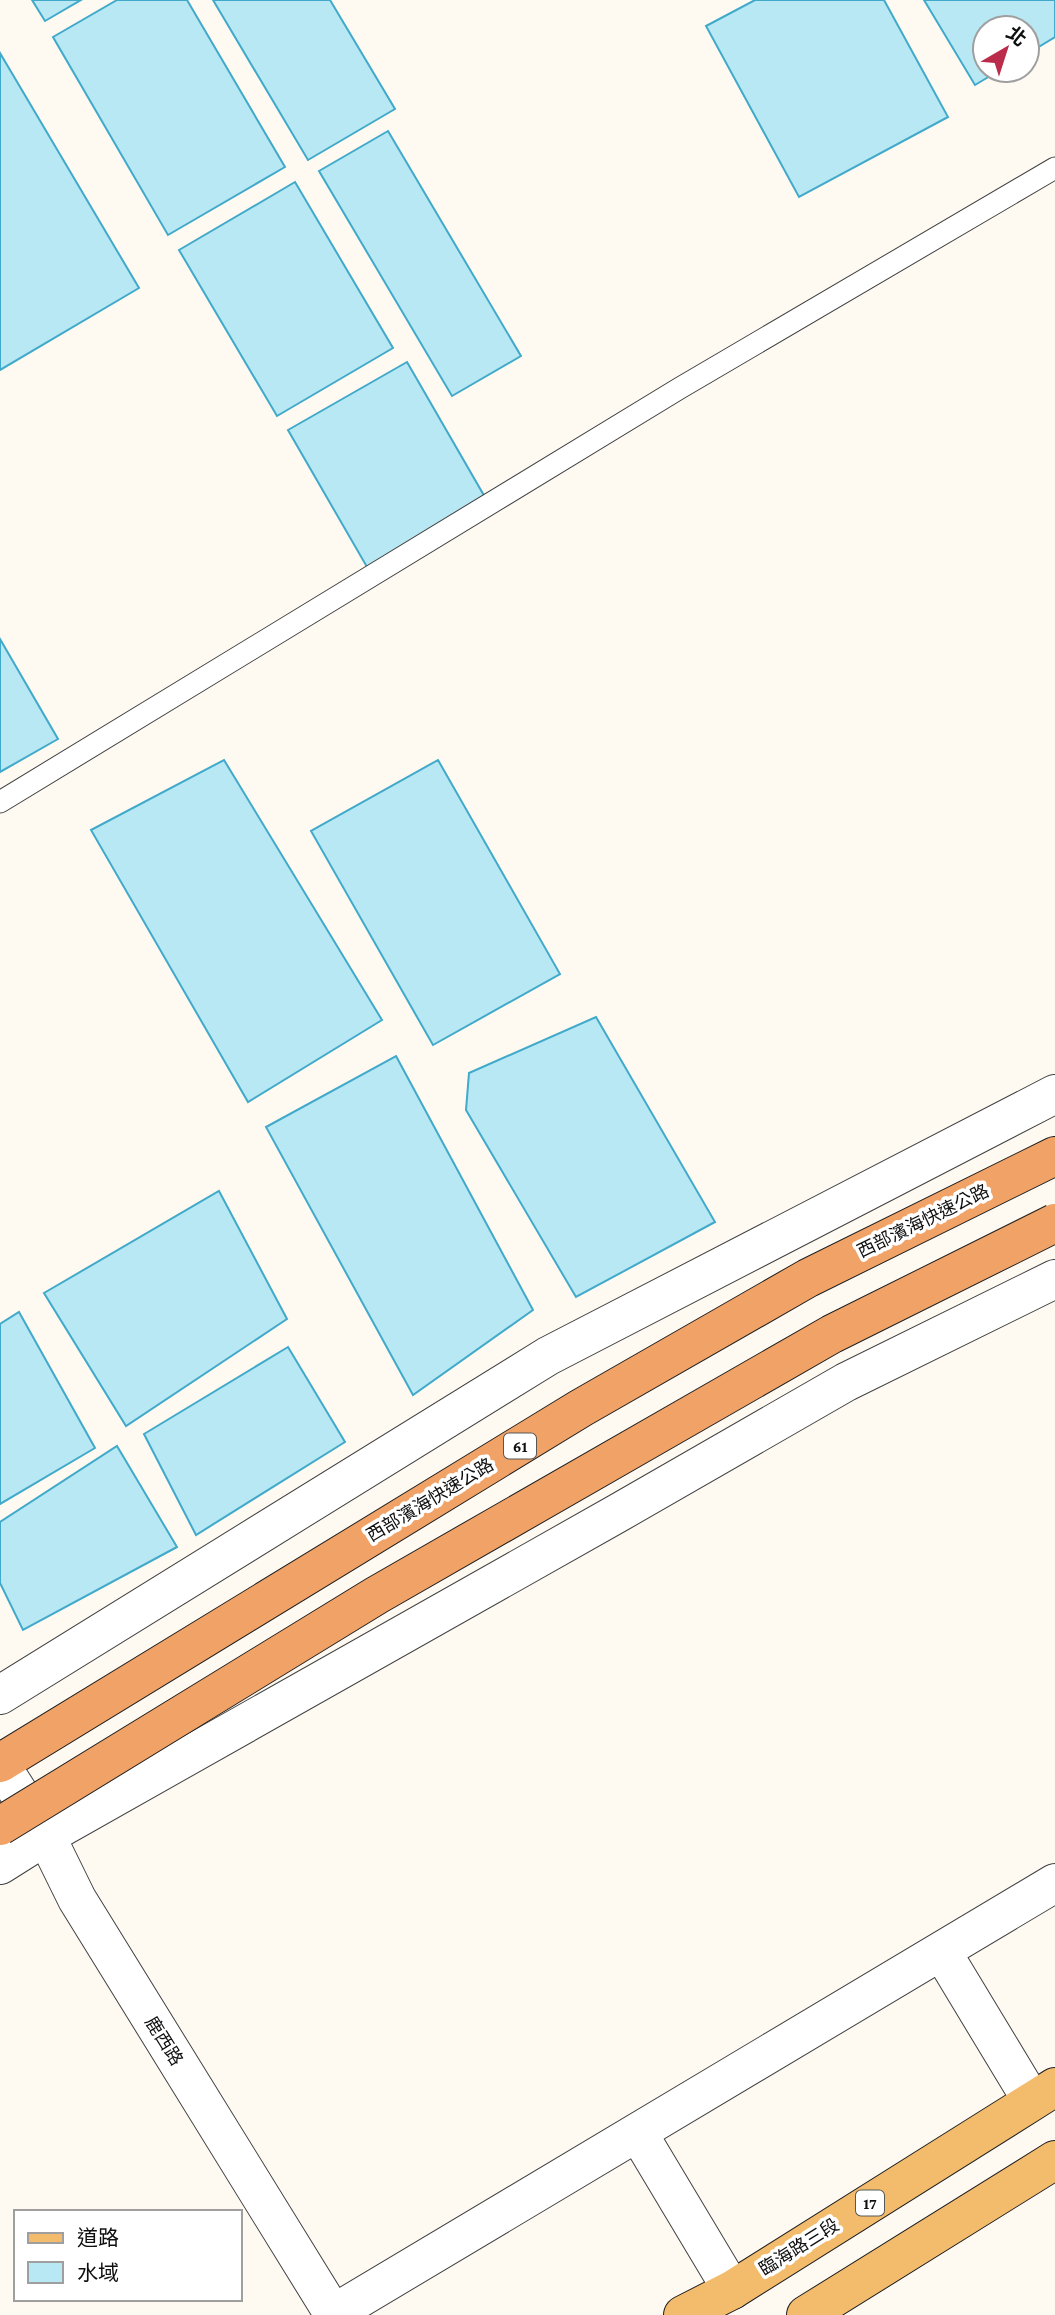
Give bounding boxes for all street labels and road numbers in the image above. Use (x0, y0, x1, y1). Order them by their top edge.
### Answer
street label: 西部濱海快速公路 (854, 1180, 992, 1262)
road number: 61 (504, 1434, 536, 1458)
street label: 西部濱海快速公路 (363, 1454, 497, 1546)
street label: 鹿西路 (141, 2013, 187, 2069)
road number: 17 (856, 2190, 884, 2216)
street label: 臨海路三段 (756, 2215, 842, 2279)

